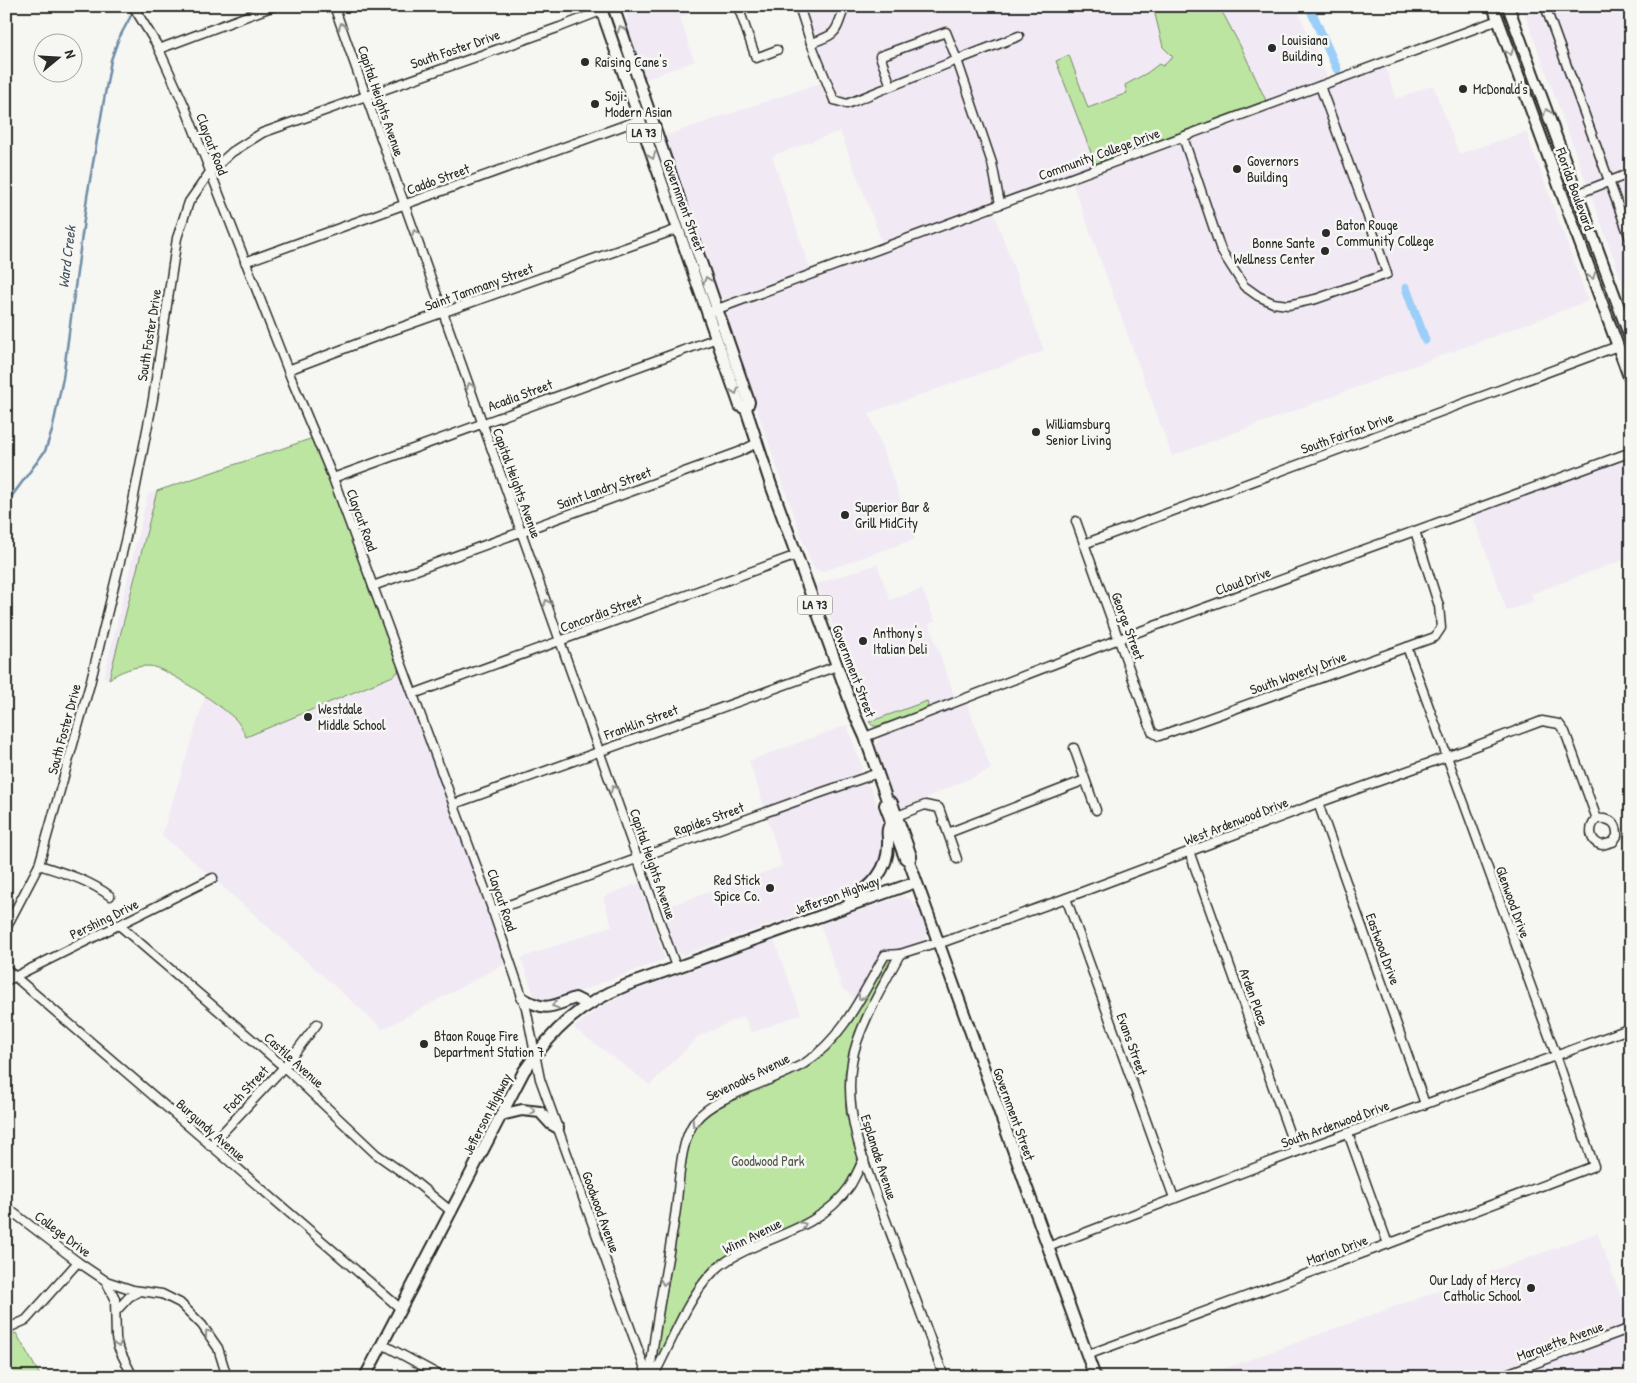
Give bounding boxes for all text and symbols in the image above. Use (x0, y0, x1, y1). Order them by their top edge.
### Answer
one-way arrow (338, 23, 348, 31)
street label: South Foster Drive (408, 24, 502, 73)
one-way arrow (617, 25, 627, 33)
place label: Louisiana Building (1282, 30, 1328, 66)
north arrow (32, 32, 82, 82)
marker: Louisiana Building (1266, 42, 1278, 54)
street label: Capital Heights Avenue (353, 43, 409, 159)
text: N (61, 47, 81, 61)
one-way arrow (1504, 47, 1514, 56)
place label: Raising Cane's (595, 52, 667, 72)
marker: Raising Cane's (579, 56, 591, 68)
place label: McDonald's (1473, 79, 1528, 98)
marker: McDonald's (1457, 83, 1469, 95)
place label: Soji: Modern Asian (605, 86, 672, 121)
marker: Soji: Modern Asian (589, 98, 601, 110)
one-way arrow (1543, 108, 1553, 117)
street label: Claycut Road (191, 110, 233, 178)
street label: Community College Drive (1036, 123, 1163, 185)
road number: LA 73 (626, 124, 662, 142)
street label: Florida Boulevard (1551, 144, 1599, 233)
one-way arrow (646, 151, 656, 160)
place label: Governors Building (1247, 151, 1299, 187)
street label: Government Street (659, 156, 710, 254)
street label: Caddo Street (404, 158, 472, 199)
marker: Governors Building (1231, 163, 1243, 175)
place label: Baton Rouge Community College (1336, 215, 1435, 251)
water label: Ward Creek (52, 223, 81, 289)
marker: Baton Rouge Community College (1320, 227, 1332, 239)
one-way arrow (411, 230, 421, 238)
place label: Bonne Sante Wellness Center (1234, 233, 1316, 268)
marker: Bonne Sante Wellness Center (1319, 245, 1331, 257)
street label: Saint Tammany Street (422, 258, 536, 316)
one-way arrow (1586, 271, 1596, 280)
one-way arrow (703, 277, 713, 285)
street label: South Foster Drive (132, 287, 165, 382)
street label: Acadia Street (485, 374, 555, 415)
one-way arrow (466, 383, 476, 391)
one-way arrow (729, 387, 739, 395)
street label: South Fairfax Drive (1298, 407, 1396, 458)
place label: Williamsburg Senior Living (1046, 414, 1111, 450)
street label: Capital Heights Avenue (488, 425, 546, 541)
marker: Williamsburg Senior Living (1030, 426, 1042, 438)
street label: Saint Landry Street (554, 462, 654, 514)
street label: Claycut Road (342, 486, 383, 554)
place label: Superior Bar & Grill MidCity (855, 497, 930, 533)
marker: Superior Bar & Grill MidCity (839, 509, 851, 521)
street label: Cloud Drive (1212, 562, 1274, 599)
street label: Concordia Street (557, 589, 645, 636)
street label: George Street (1106, 589, 1150, 663)
road number: LA 73 (798, 596, 832, 614)
one-way arrow (543, 600, 553, 608)
street label: Government Street (828, 622, 881, 720)
place label: Anthony's Italian Deli (873, 623, 928, 658)
marker: Anthony's Italian Deli (857, 635, 869, 647)
street label: South Waverly Drive (1247, 646, 1349, 700)
street label: South Foster Drive (42, 681, 85, 776)
place label: Westdale Middle School (318, 699, 386, 734)
street label: Franklin Street (600, 699, 681, 744)
marker: Westdale Middle School (302, 711, 314, 723)
one-way arrow (610, 786, 620, 794)
street label: West Ardenwood Drive (1181, 792, 1291, 849)
street label: Rapides Street (671, 797, 747, 841)
street label: Capital Heights Avenue (625, 806, 681, 922)
street label: Glenwood Drive (1492, 863, 1535, 941)
street label: Claycut Road (482, 866, 522, 934)
place label: Red Stick Spice Co. (714, 870, 760, 906)
street label: Jefferson Highway (792, 870, 882, 920)
marker: Red Stick Spice Co. (764, 882, 776, 894)
street label: Pershing Drive (66, 894, 142, 944)
street label: Eastwood Drive (1362, 910, 1405, 988)
street label: Arden Place (1235, 965, 1274, 1029)
one-way arrow (857, 991, 867, 1000)
one-way arrow (551, 999, 559, 1009)
street label: Evans Street (1112, 1010, 1153, 1078)
place label: Btaon Rouge Fire Department Station 7 (434, 1026, 544, 1062)
street label: Castile Avenue (260, 1028, 329, 1092)
marker: Btaon Rouge Fire Department Station 7 (418, 1038, 430, 1050)
street label: Sevenoaks Avenue (703, 1048, 793, 1105)
street label: Foch Street (218, 1061, 272, 1117)
street label: Government Street (989, 1065, 1040, 1163)
street label: Jefferson Highway (458, 1070, 516, 1158)
street label: Burgundy Avenue (172, 1094, 250, 1166)
street label: South Ardenwood Drive (1278, 1095, 1392, 1152)
one-way arrow (528, 1106, 537, 1116)
street label: Esplanade Avenue (856, 1112, 902, 1203)
one-way arrow (691, 1119, 701, 1128)
park label: Goodwood Park (731, 1151, 805, 1170)
street label: Goodwood Avenue (578, 1168, 625, 1256)
street label: College Drive (31, 1206, 96, 1262)
street label: Winn Avenue (719, 1213, 785, 1258)
one-way arrow (798, 1221, 807, 1231)
street label: Marion Drive (1304, 1230, 1370, 1269)
place label: Our Lady of Mercy Catholic School (1429, 1270, 1521, 1305)
one-way arrow (660, 1278, 670, 1287)
marker: Our Lady of Mercy Catholic School (1525, 1282, 1537, 1294)
street label: Marquette Avenue (1514, 1316, 1606, 1366)
one-way arrow (205, 1330, 213, 1339)
one-way arrow (112, 1339, 122, 1348)

